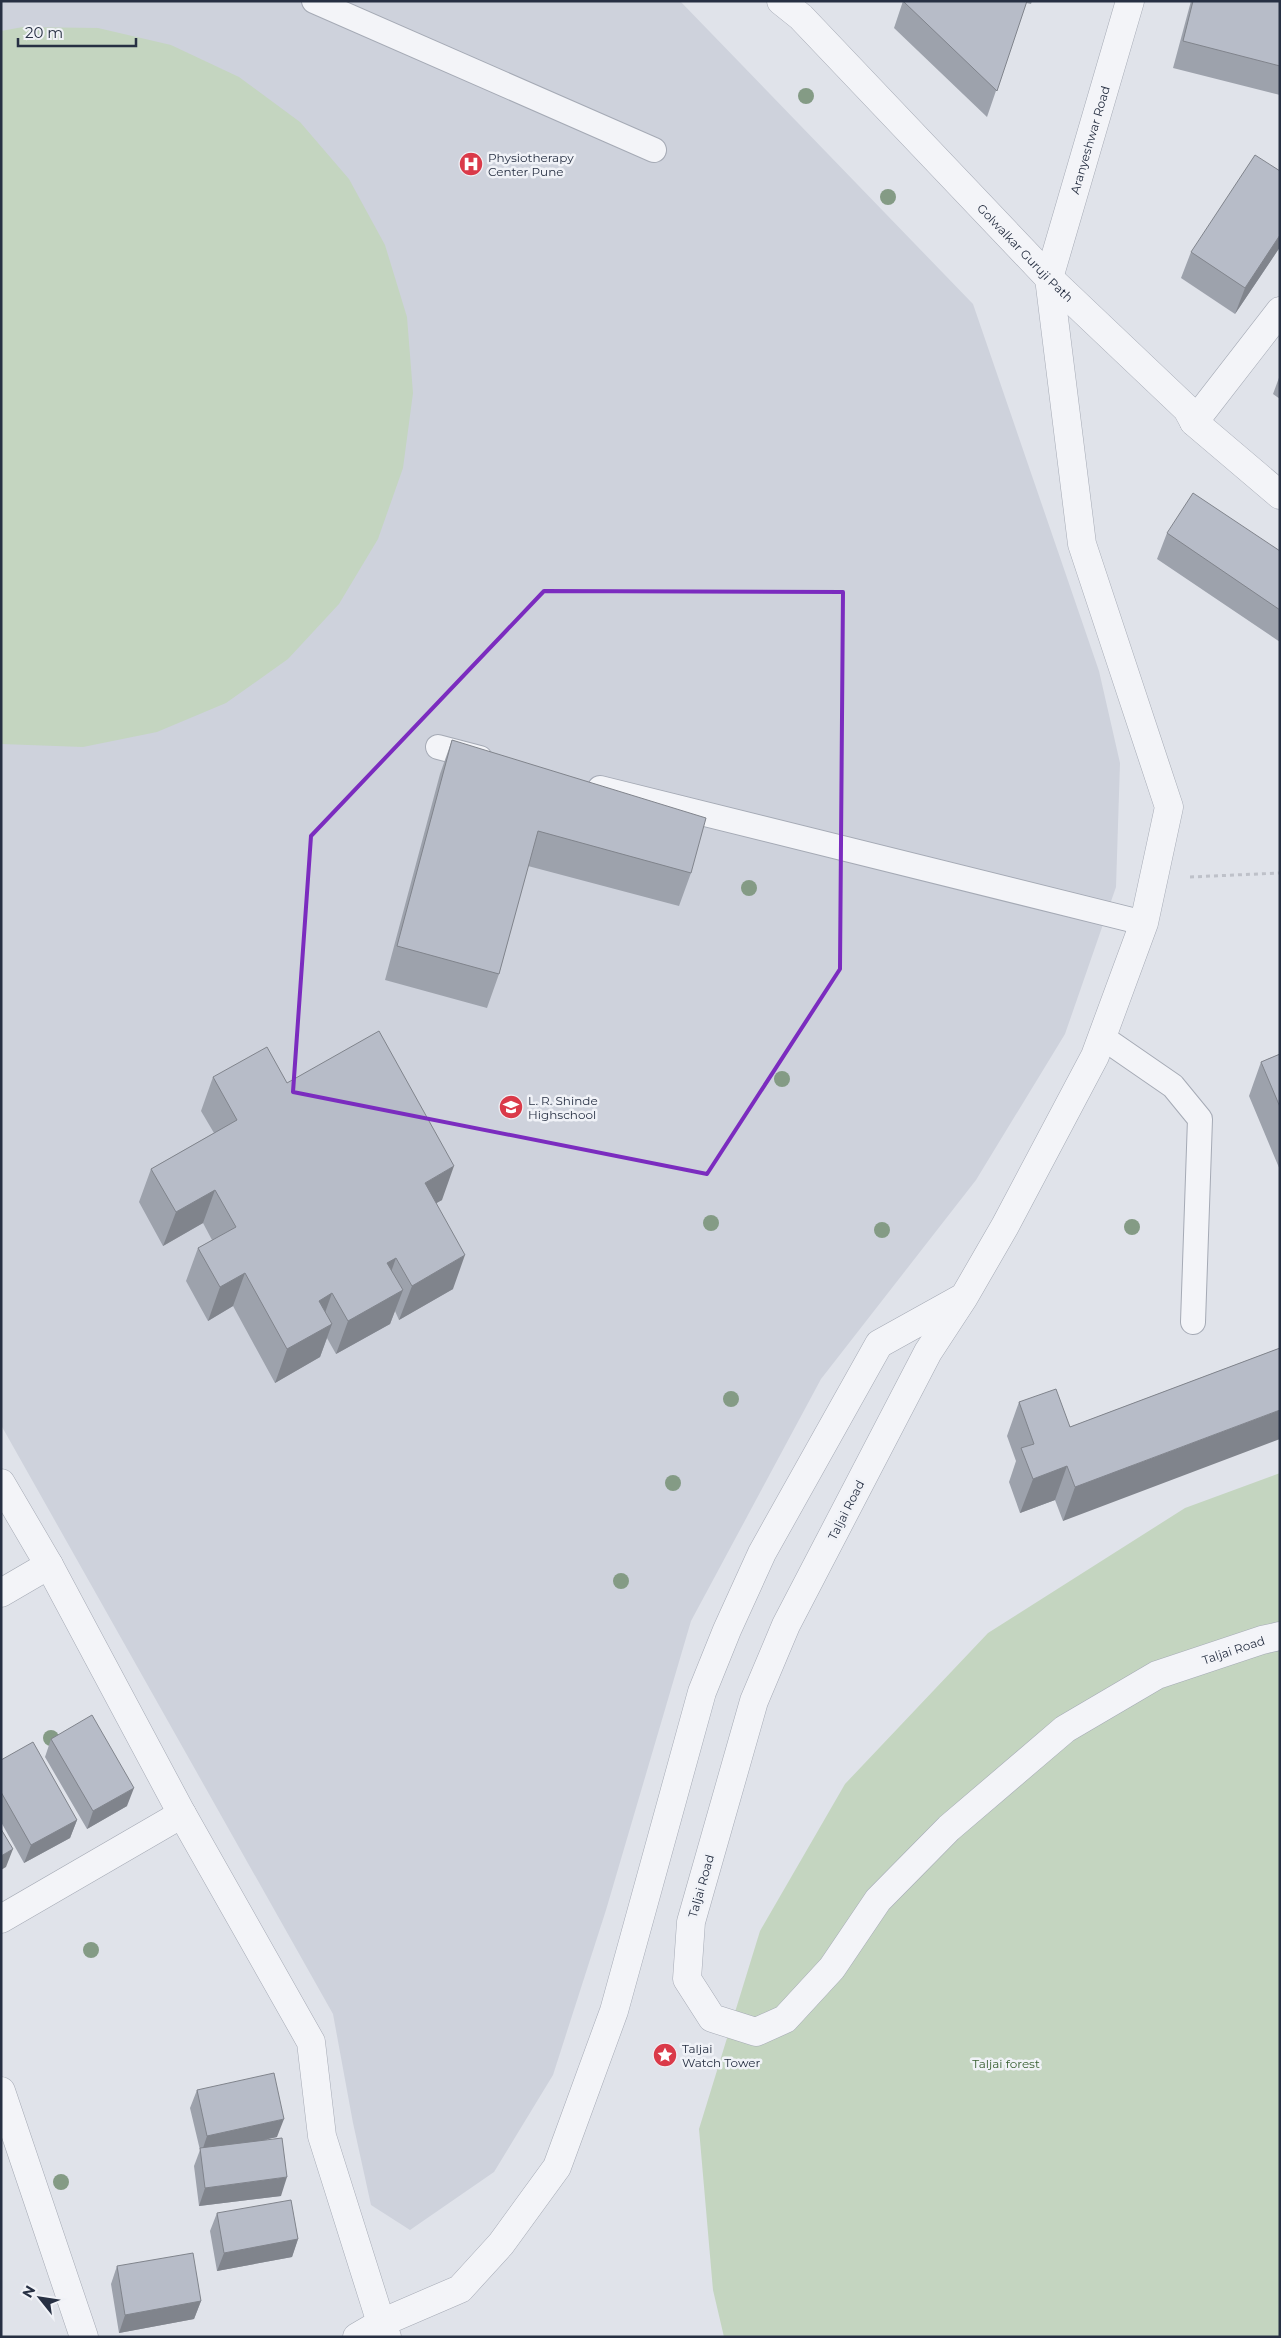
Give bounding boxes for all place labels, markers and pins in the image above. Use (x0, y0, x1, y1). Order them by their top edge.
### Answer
place label: Physiotherapy Center Pune (488, 150, 574, 179)
hospital icon: Physiotherapy Center Pune (458, 151, 484, 177)
place label: L. R. Shinde Highschool (528, 1093, 598, 1122)
school or university icon: L. R. Shinde Highschool (498, 1094, 524, 1120)
place label: Taljai Watch Tower (682, 2041, 761, 2070)
place icon: Taljai Watch Tower (652, 2042, 678, 2068)

